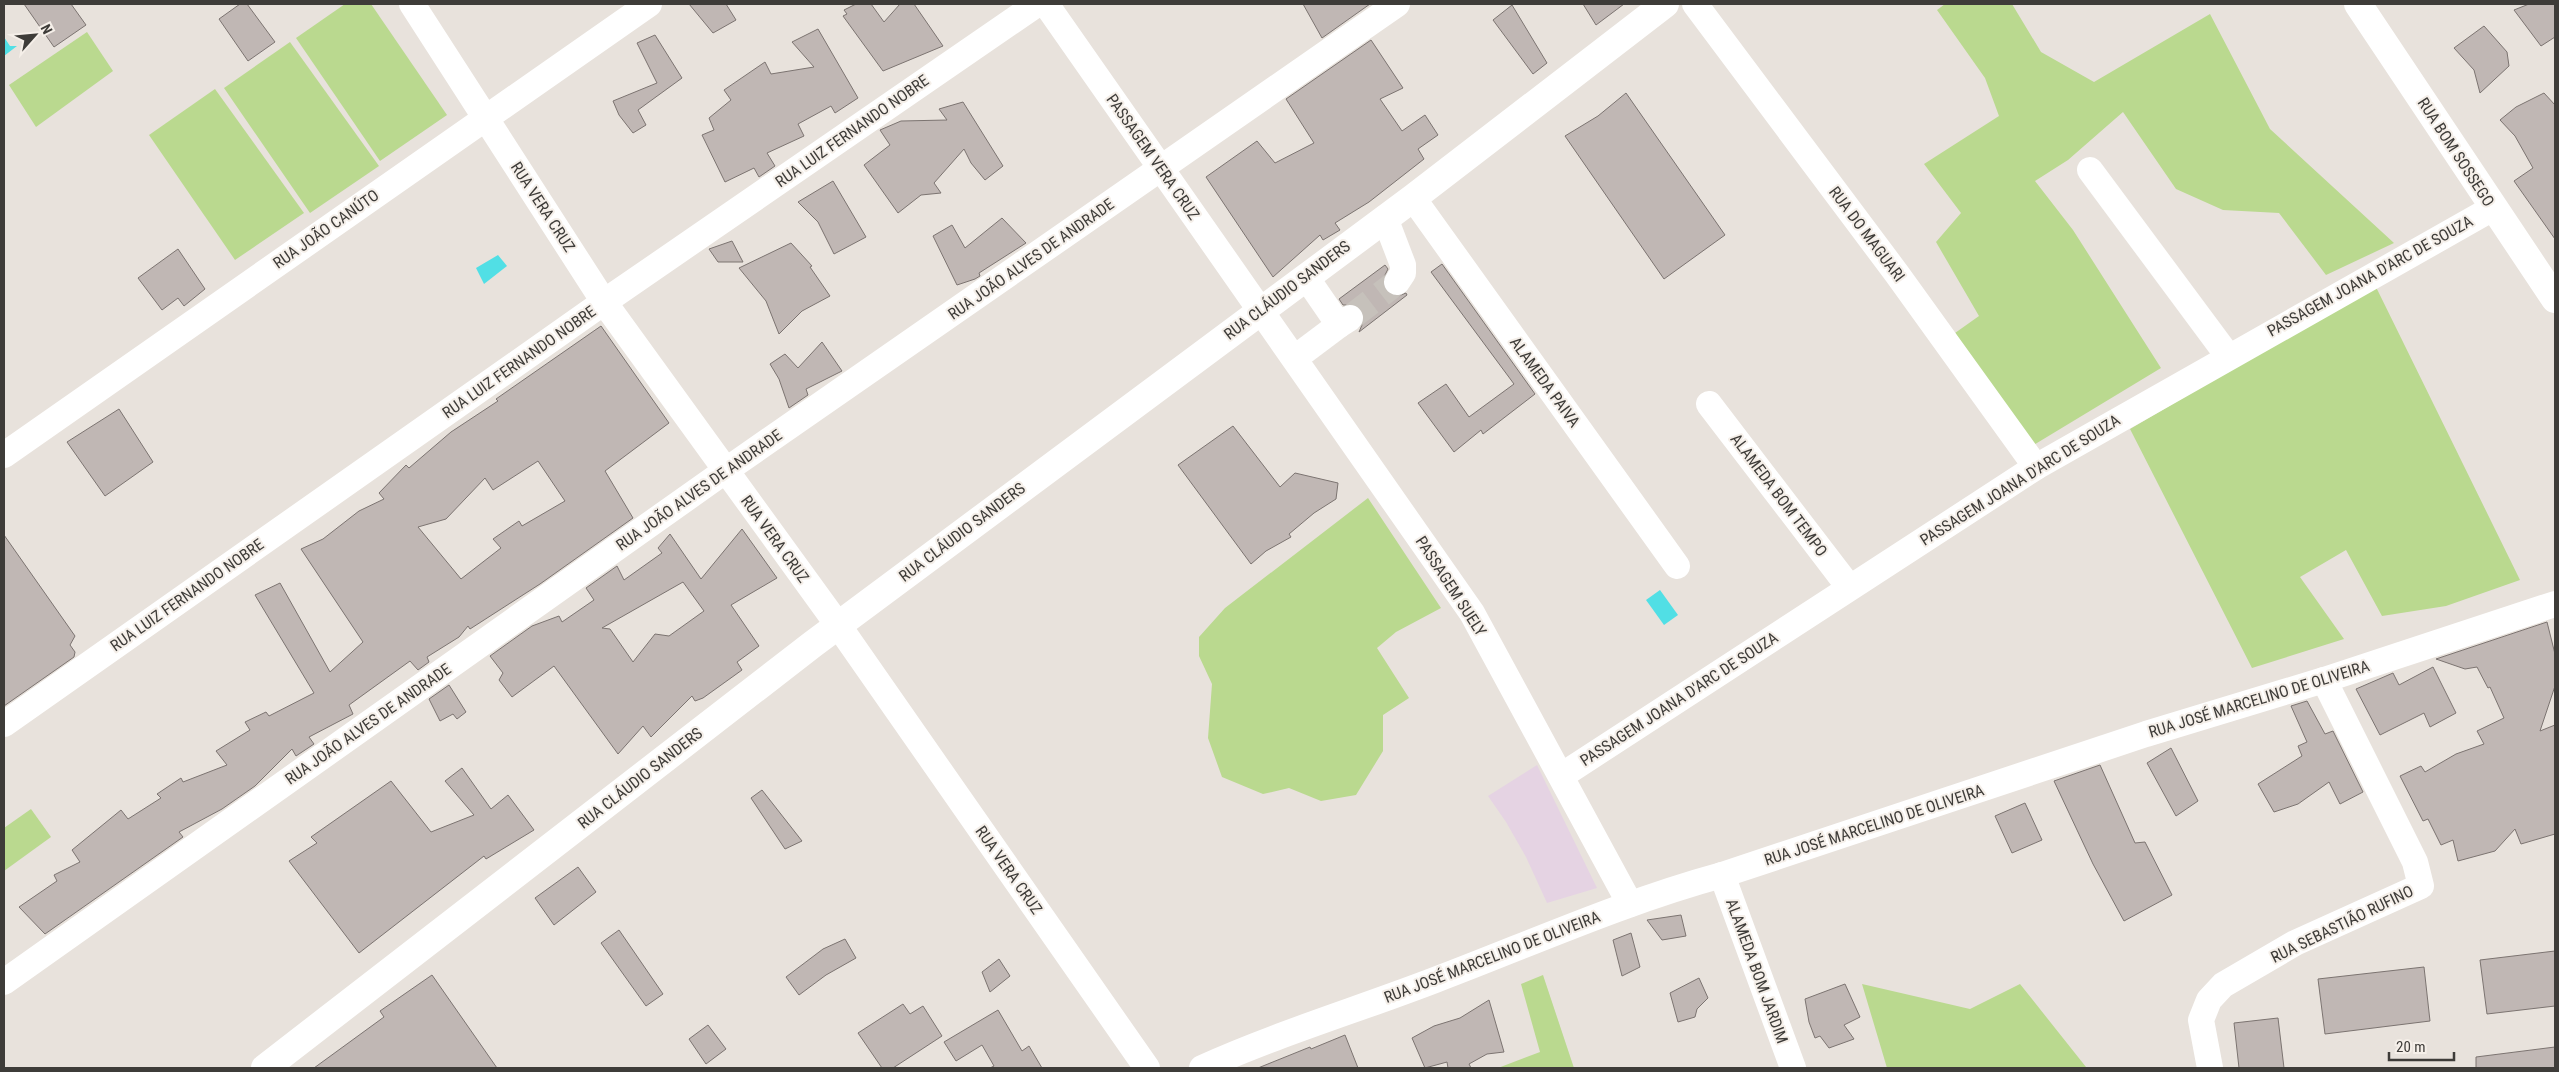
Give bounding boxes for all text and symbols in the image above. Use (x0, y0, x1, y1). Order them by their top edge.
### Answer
north arrow (10, 10, 60, 60)
text: N (38, 22, 56, 37)
street label: RUA LUIZ FERNANDO NOBRE (772, 71, 932, 191)
street label: PASSAGEM VERA CRUZ (1102, 90, 1204, 224)
street label: RUA BOM SOSSEGO (2414, 94, 2498, 210)
street label: RUA VERA CRUZ (507, 158, 579, 256)
street label: RUA DO MAGUARI (1825, 183, 1909, 285)
street label: RUA JOÃO CANÚTO (269, 185, 383, 273)
street label: RUA JOÃO ALVES DE ANDRADE (944, 194, 1118, 324)
street label: PASSAGEM JOANA D'ARC DE SOUZA (2264, 211, 2476, 341)
street label: RUA CLÁUDIO SANDERS (1220, 236, 1354, 344)
street label: RUA LUIZ FERNANDO NOBRE (439, 302, 599, 422)
street label: ALAMEDA PAIVA (1506, 333, 1584, 431)
street label: PASSAGEM JOANA D'ARC DE SOUZA (1917, 410, 2123, 550)
street label: RUA JOÃO ALVES DE ANDRADE (612, 425, 786, 555)
street label: ALAMEDA BOM TEMPO (1727, 430, 1831, 560)
street label: RUA CLÁUDIO SANDERS (895, 478, 1029, 586)
street label: RUA VERA CRUZ (737, 492, 813, 586)
street label: PASSAGEM SUELY (1412, 532, 1491, 640)
street label: RUA LUIZ FERNANDO NOBRE (107, 535, 267, 655)
street label: PASSAGEM JOANA D'ARC DE SOUZA (1577, 628, 1781, 770)
street label: RUA JOSÉ MARCELINO DE OLIVEIRA (2146, 656, 2372, 742)
street label: RUA JOÃO ALVES DE ANDRADE (281, 659, 455, 789)
street label: RUA CLÁUDIO SANDERS (574, 723, 706, 833)
street label: RUA JOSÉ MARCELINO DE OLIVEIRA (1762, 780, 1986, 870)
street label: RUA VERA CRUZ (972, 822, 1046, 918)
street label: RUA SEBASTIÃO RUFINO (2267, 880, 2416, 967)
street label: ALAMEDA BOM JARDIM (1722, 896, 1792, 1046)
street label: RUA JOSÉ MARCELINO DE OLIVEIRA (1381, 907, 1603, 1007)
scale bar (2389, 1030, 2454, 1062)
text: 20 m (2396, 1038, 2426, 1056)

